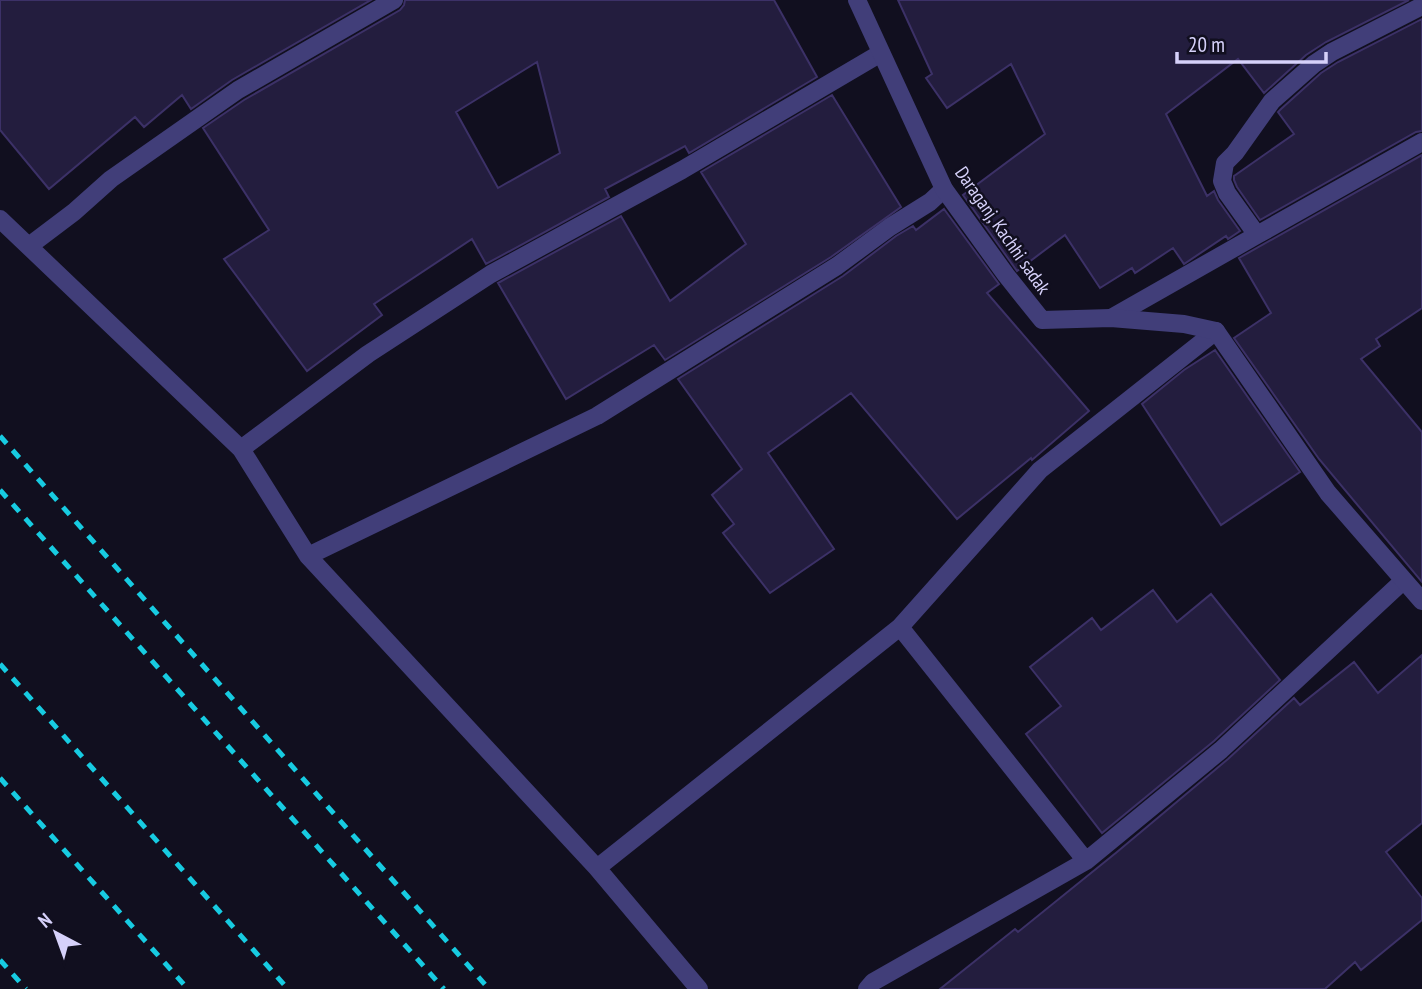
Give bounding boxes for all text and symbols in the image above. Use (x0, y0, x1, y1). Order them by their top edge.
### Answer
scale bar (1177, 21, 1326, 65)
text: 20 m (1188, 31, 1225, 58)
street label: Daraganj, Kachhi sadak (950, 162, 1056, 299)
north arrow (21, 898, 91, 968)
text: N (33, 908, 57, 933)

